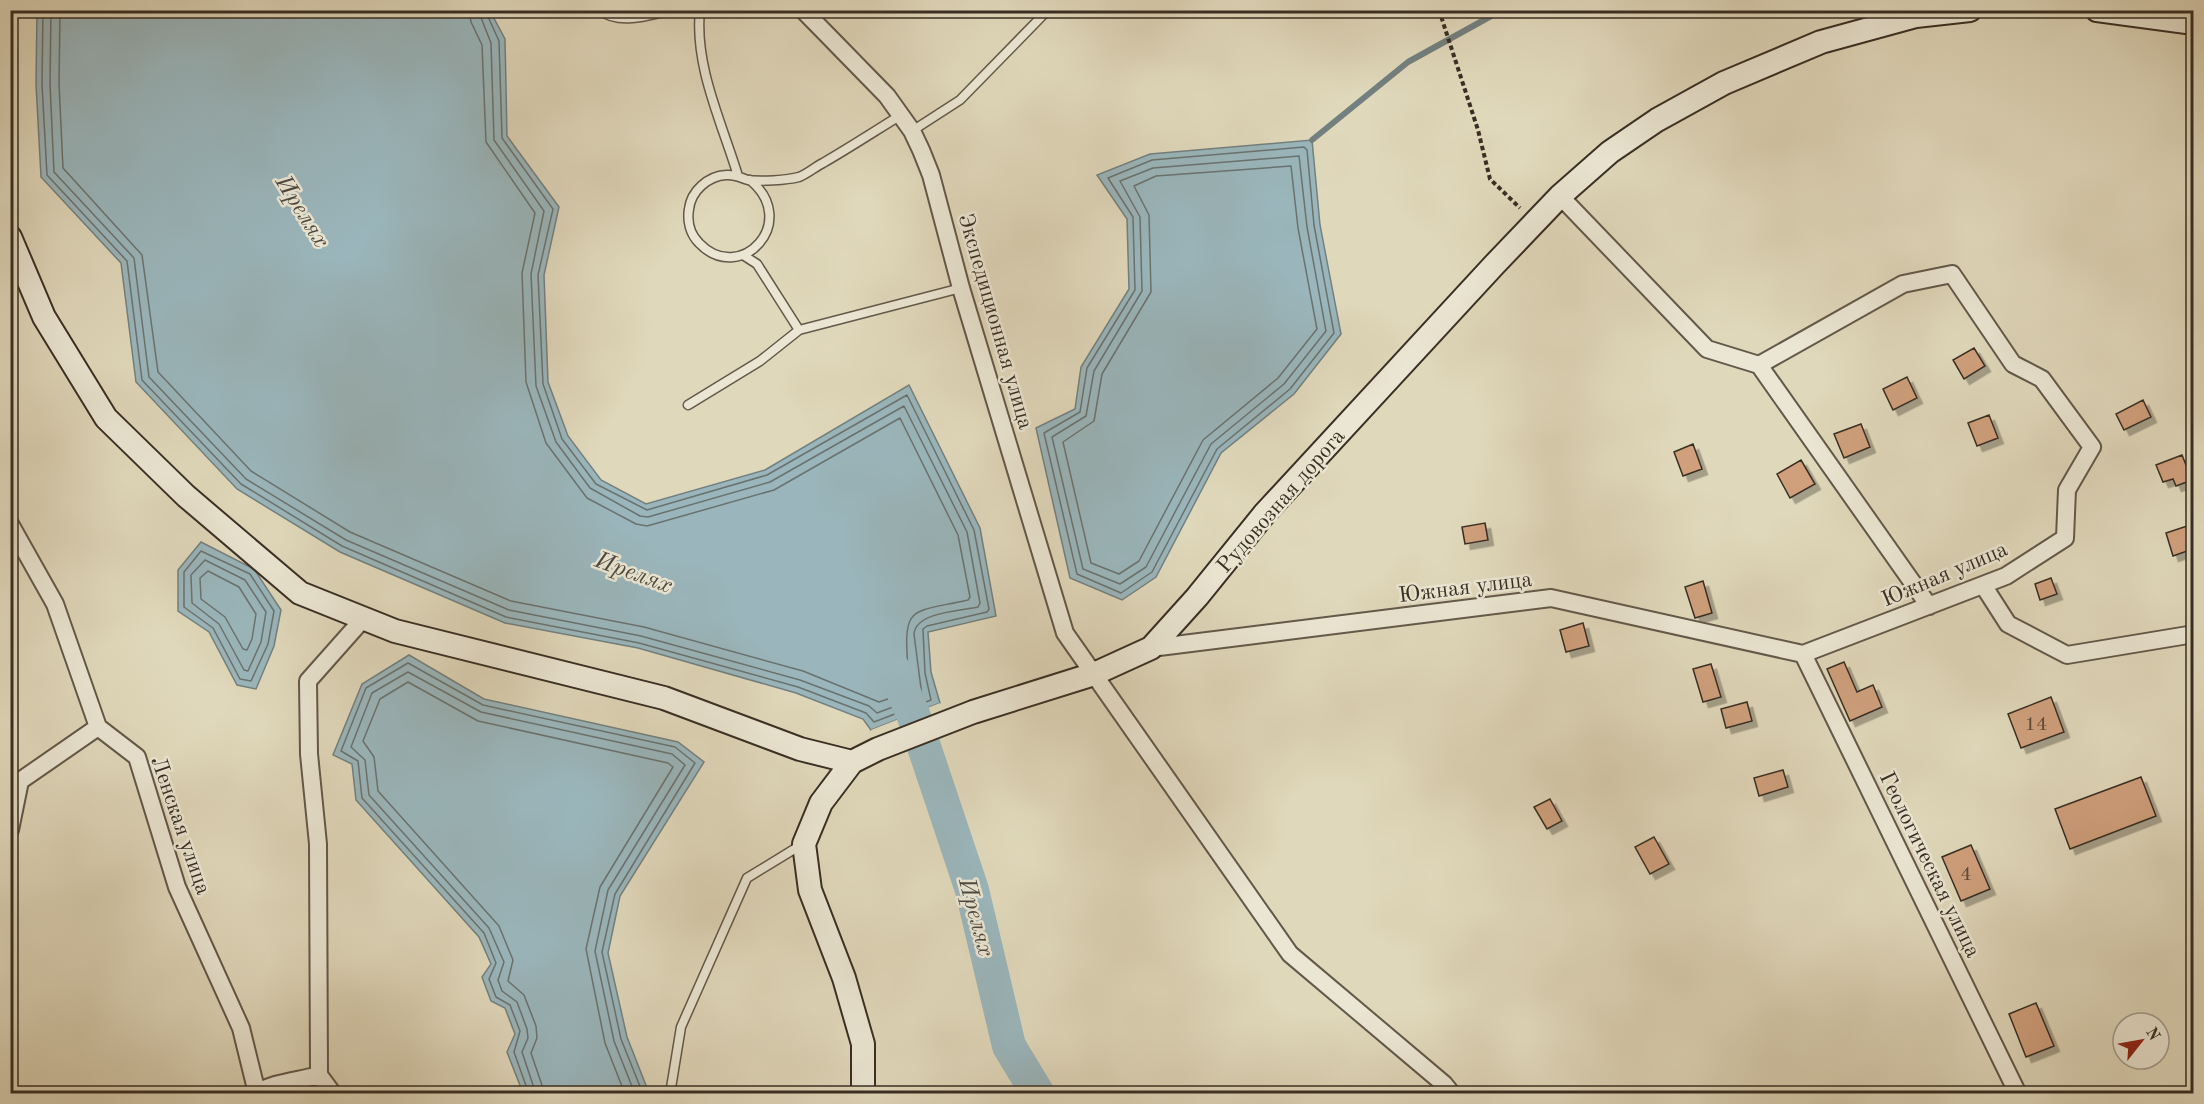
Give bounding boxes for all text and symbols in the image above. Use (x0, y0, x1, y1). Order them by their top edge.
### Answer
water label: Ирелях (269, 170, 333, 253)
street label: Экспедиционная улица (954, 211, 1036, 432)
street label: Рудовозная дорога (1213, 425, 1350, 577)
street label: Южная улица (1879, 538, 2011, 611)
water label: Ирелях (590, 548, 676, 599)
street label: Южная улица (1397, 569, 1534, 607)
house number: 14 (2024, 715, 2048, 735)
street label: Ленская улица (146, 754, 214, 898)
street label: Геологическая улица (1875, 769, 1984, 961)
house number: 4 (1960, 865, 1972, 885)
water label: Ирелях (953, 874, 997, 960)
north arrow (2111, 1011, 2171, 1071)
text: N (2142, 1025, 2163, 1044)

